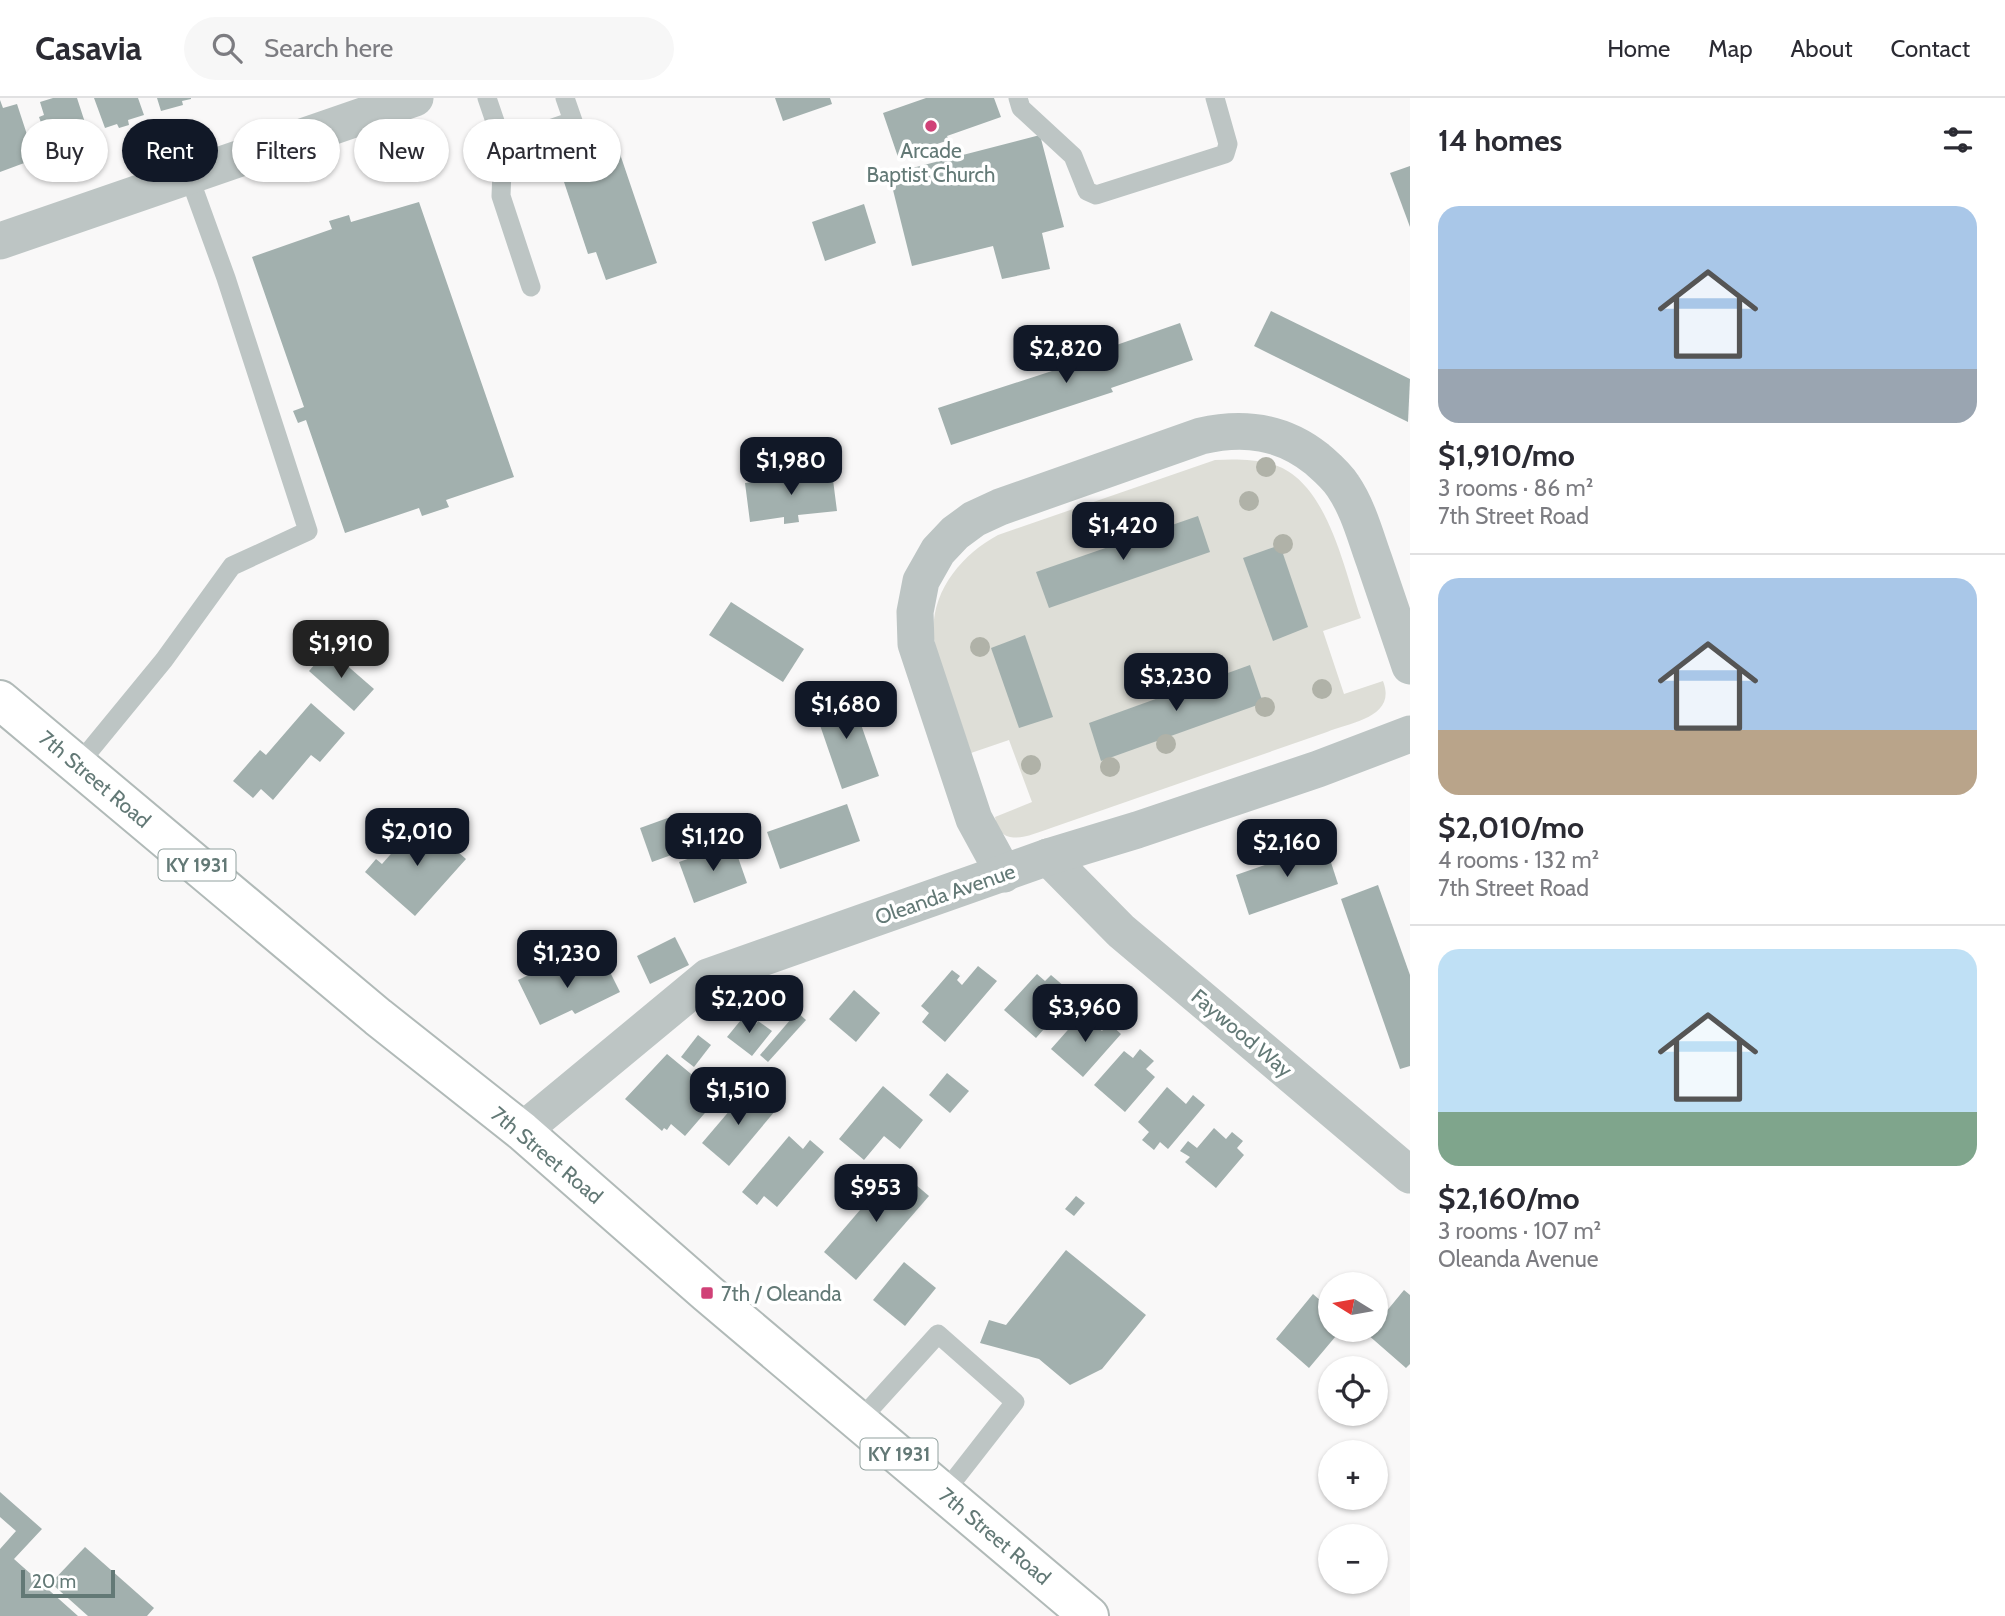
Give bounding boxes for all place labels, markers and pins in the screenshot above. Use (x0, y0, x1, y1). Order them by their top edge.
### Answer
marker: Arcade Baptist Church (923, 118, 939, 134)
place label: Arcade Baptist Church (867, 138, 995, 187)
pin: $2,820 (1009, 326, 1123, 385)
pin: $1,980 (734, 438, 848, 497)
pin: $1,420 (1066, 503, 1180, 562)
pin: $1,910 (284, 620, 398, 680)
pin: $3,230 (1119, 654, 1233, 713)
pin: $1,680 (789, 682, 903, 741)
pin: $2,010 (360, 808, 474, 868)
pin: $1,120 (656, 814, 770, 873)
pin: $2,160 (1230, 820, 1344, 879)
pin: $1,230 (510, 930, 624, 990)
pin: $2,200 (692, 976, 806, 1035)
pin: $3,960 (1028, 984, 1142, 1044)
pin: $1,510 (681, 1068, 795, 1127)
pin: $953 (835, 1164, 917, 1224)
place label: 7th / Oleanda (721, 1281, 841, 1306)
marker: 7th / Oleanda (699, 1285, 715, 1301)

